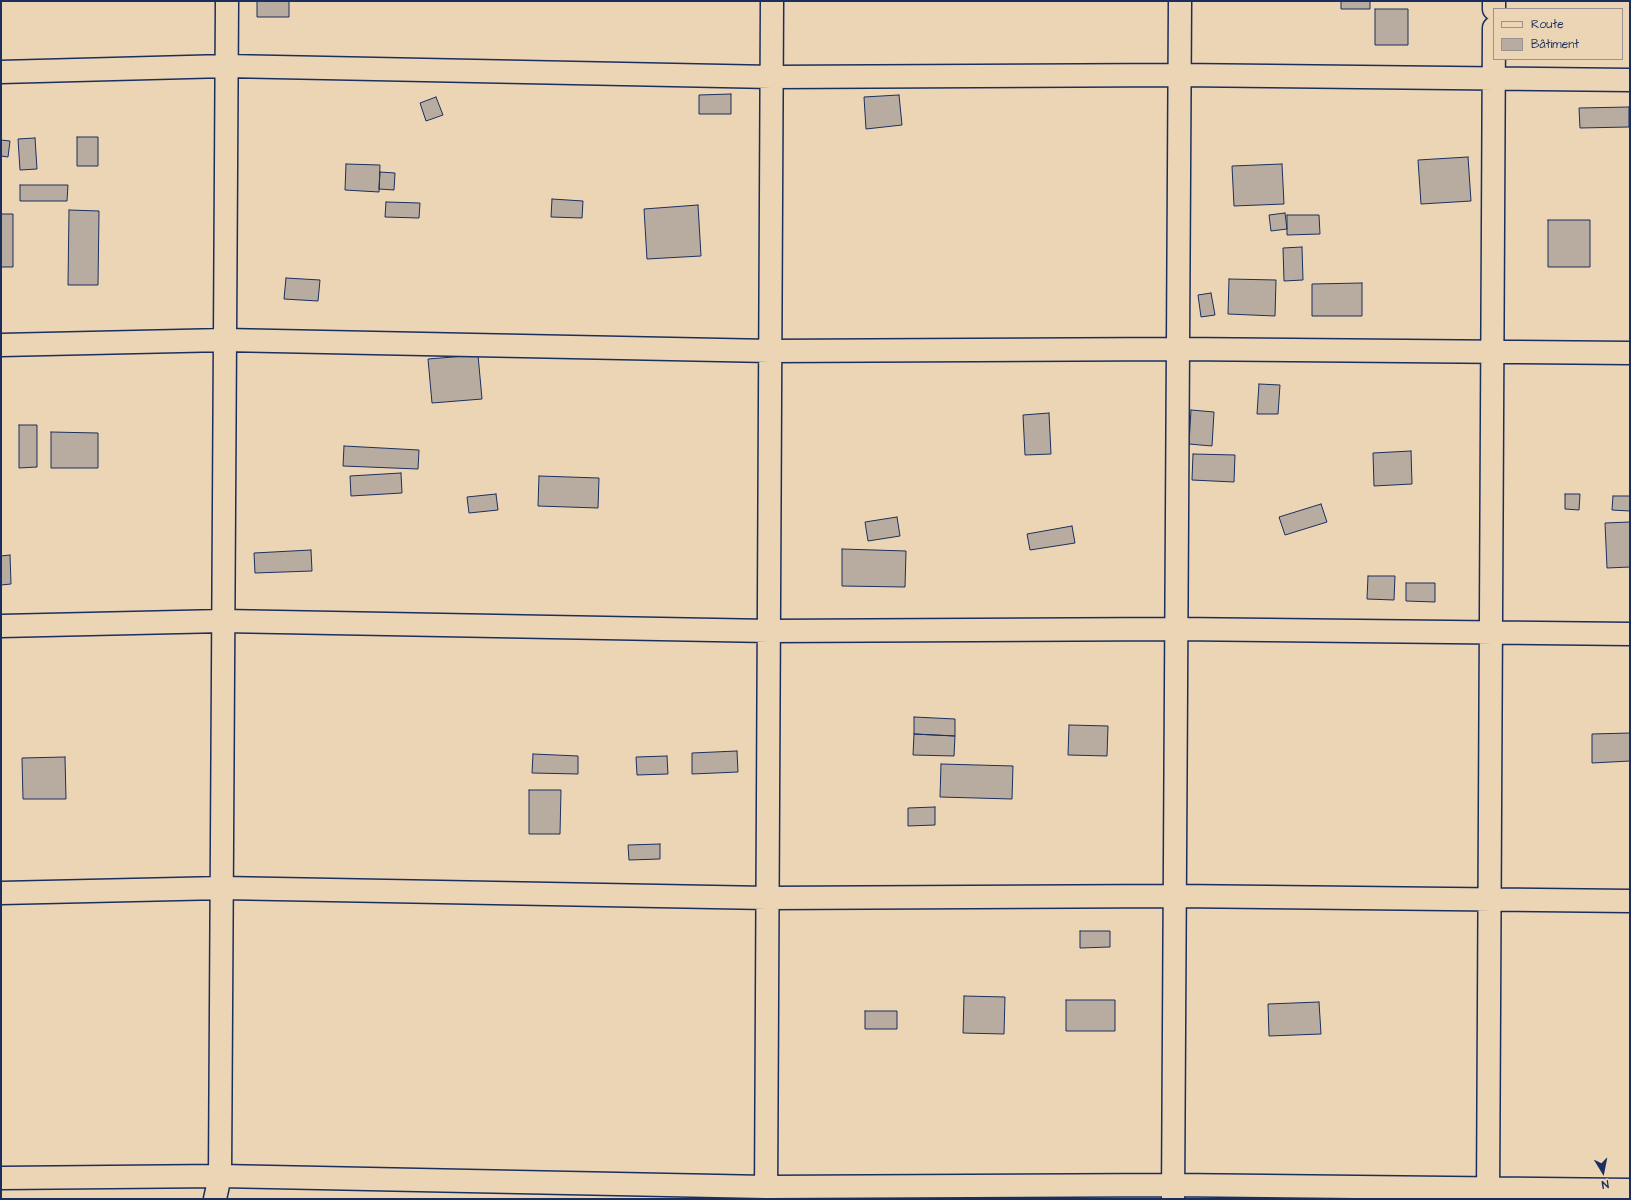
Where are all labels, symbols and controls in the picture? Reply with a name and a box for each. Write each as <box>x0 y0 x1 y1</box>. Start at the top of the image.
legend <box>1493 8 1623 60</box>
text: Route <box>1531 16 1564 33</box>
text: Bâtiment <box>1531 36 1579 53</box>
north arrow <box>1583 1152 1623 1192</box>
text: N <box>1600 1176 1610 1192</box>

